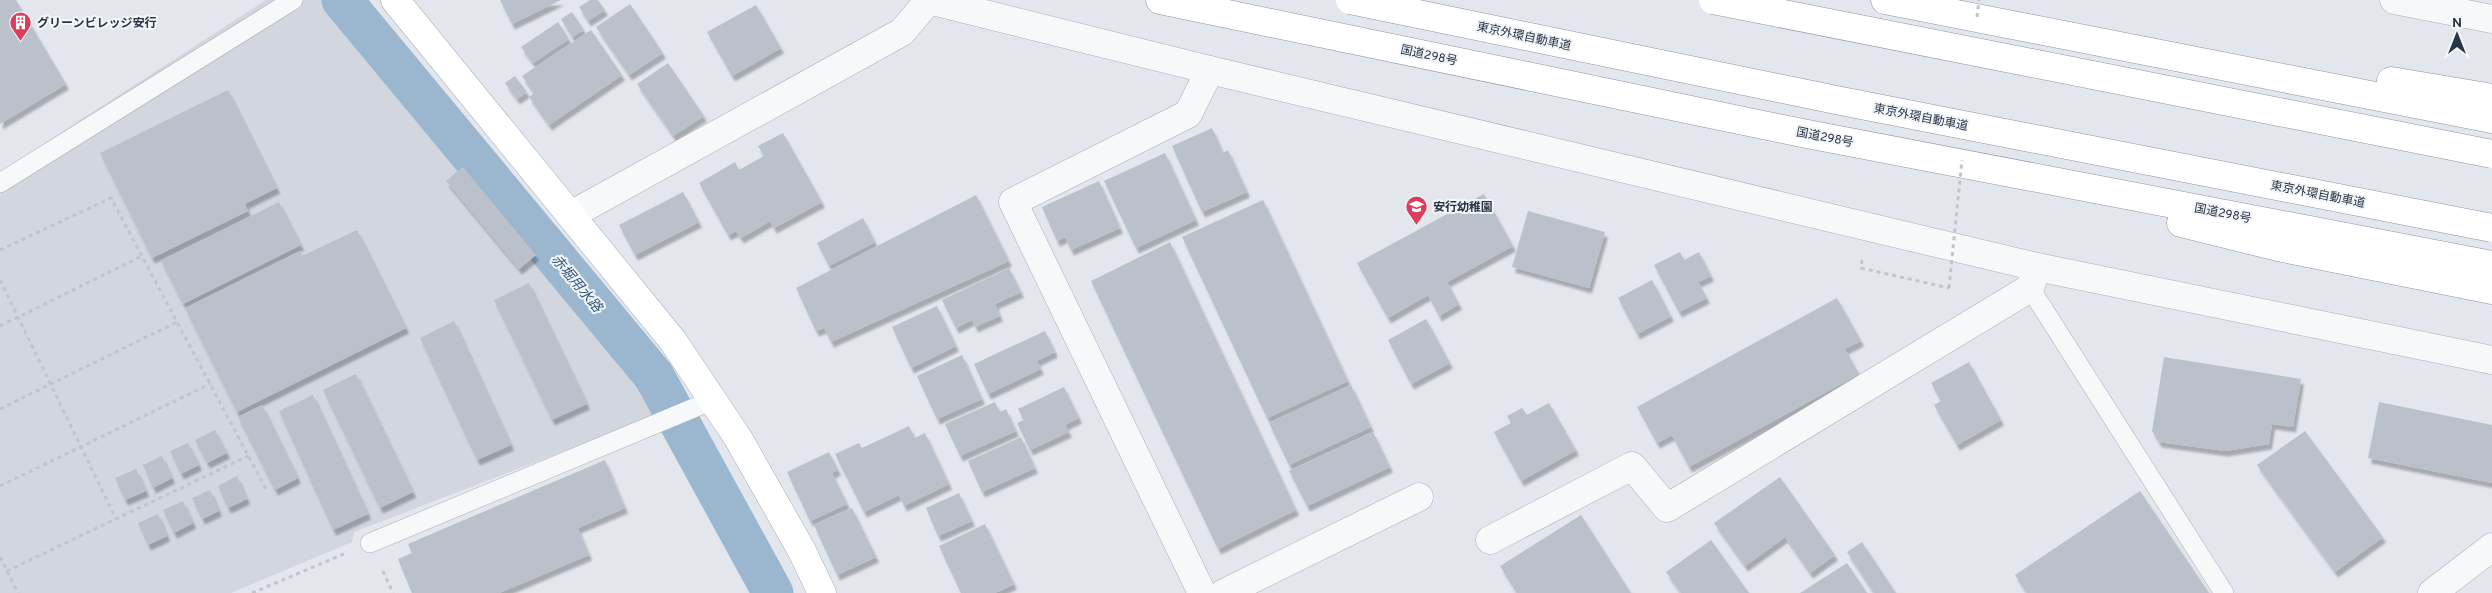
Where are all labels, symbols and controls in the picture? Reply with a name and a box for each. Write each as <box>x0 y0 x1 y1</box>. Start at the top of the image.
north arrow <box>2432 10 2482 60</box>
building icon: グリーンビレッジ安行 <box>9 11 33 42</box>
text: N <box>2452 15 2462 32</box>
place label: グリーンビレッジ安行 <box>37 16 156 32</box>
street label: 東京外環自動車道 <box>1475 19 1572 55</box>
street label: 国道298号 <box>1399 42 1459 70</box>
street label: 東京外環自動車道 <box>1872 101 1969 135</box>
street label: 国道298号 <box>1795 125 1855 151</box>
street label: 東京外環自動車道 <box>2269 178 2366 212</box>
school or university icon: 安行幼稚園 <box>1405 195 1429 226</box>
place label: 安行幼稚園 <box>1433 200 1493 216</box>
street label: 国道298号 <box>2193 201 2253 227</box>
water label: 赤堀用水路 <box>547 252 606 317</box>

